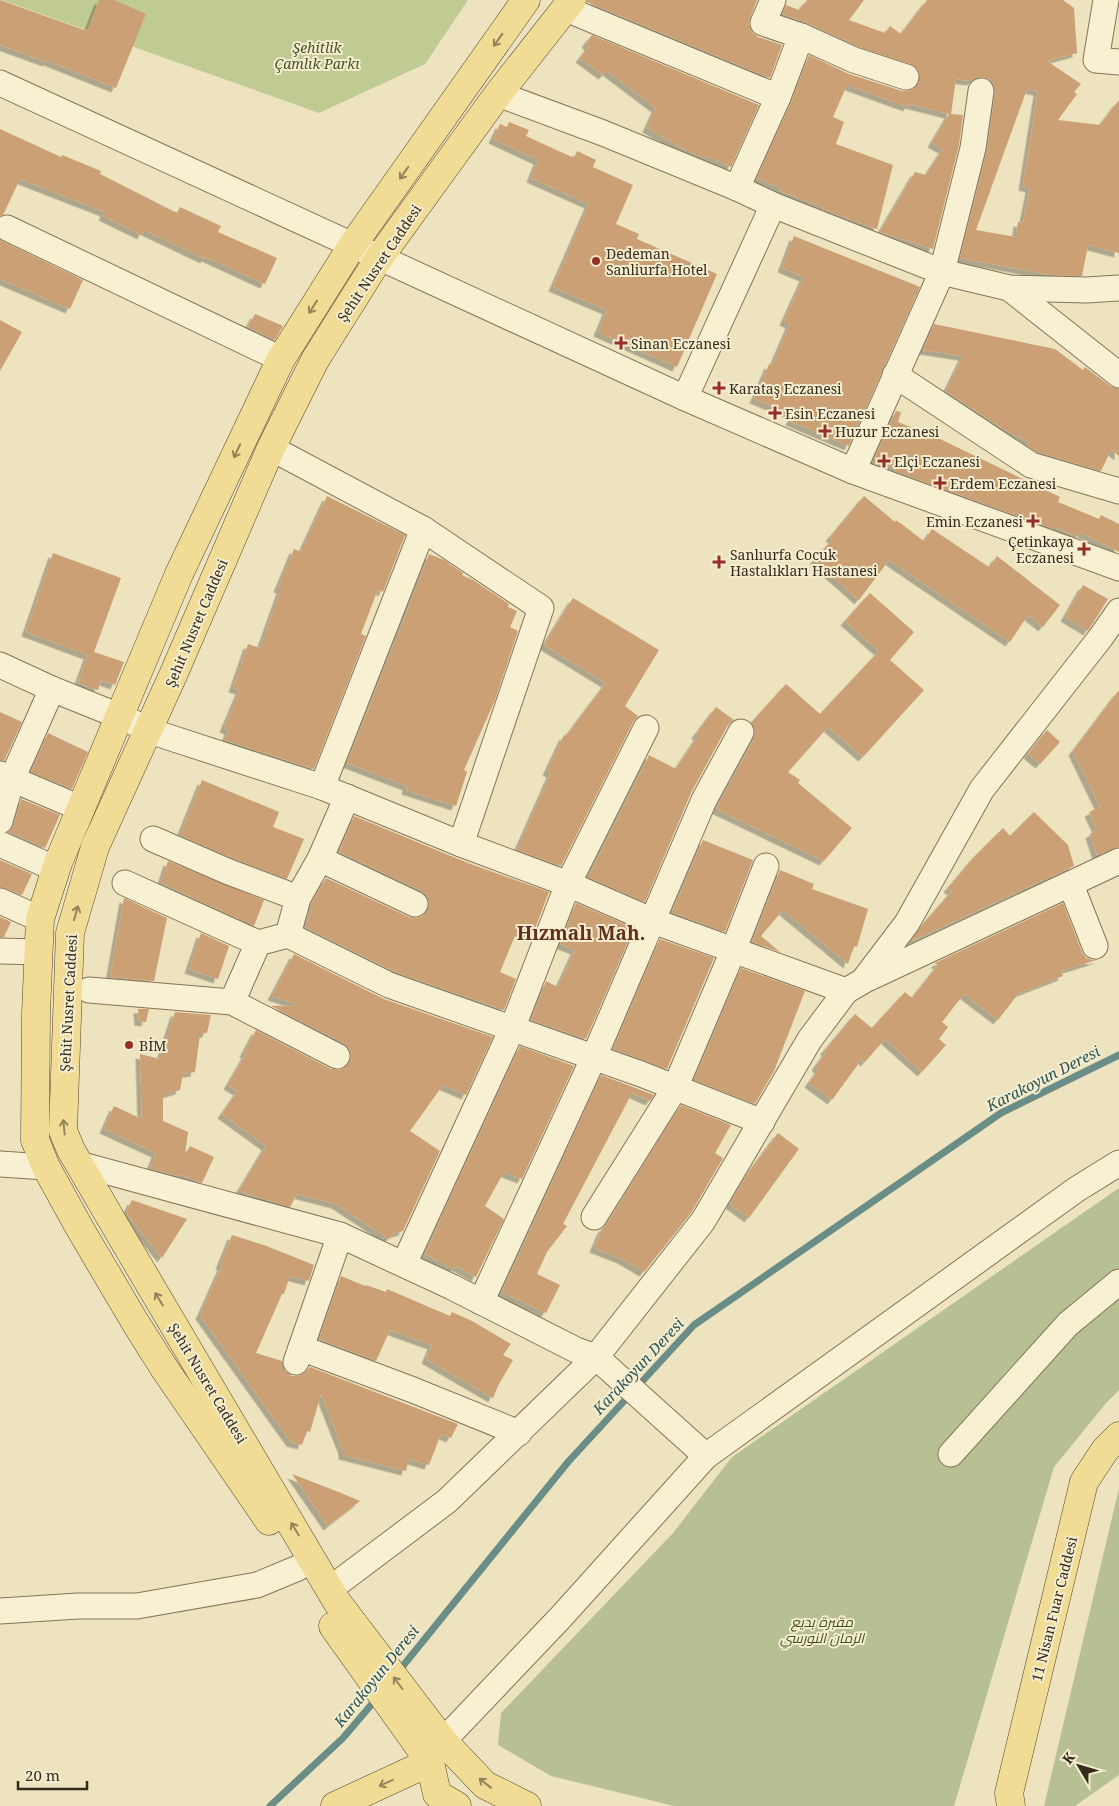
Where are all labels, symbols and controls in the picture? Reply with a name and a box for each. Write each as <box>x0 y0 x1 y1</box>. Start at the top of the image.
one-way arrow <box>493 33 503 47</box>
park label: Şehitlik Çamlık Parkı <box>274 38 360 73</box>
one-way arrow <box>399 165 409 179</box>
street label: Şehit Nusret Caddesi <box>333 200 426 325</box>
place label: Dedeman Sanliurfa Hotel <box>606 244 708 279</box>
marker: Dedeman Sanliurfa Hotel <box>590 255 602 267</box>
one-way arrow <box>308 300 318 314</box>
place label: Sinan Eczanesi <box>631 334 731 353</box>
marker: Sinan Eczanesi <box>615 337 627 349</box>
place label: Karataş Eczanesi <box>729 379 842 398</box>
marker: Karataş Eczanesi <box>713 382 725 394</box>
place label: Esin Eczanesi <box>785 404 876 423</box>
marker: Esin Eczanesi <box>769 407 781 419</box>
place label: Huzur Eczanesi <box>835 422 940 441</box>
marker: Huzur Eczanesi <box>819 425 831 437</box>
one-way arrow <box>232 443 242 458</box>
place label: Elçi Eczanesi <box>894 452 981 471</box>
marker: Elçi Eczanesi <box>878 455 890 467</box>
place label: Erdem Eczanesi <box>950 474 1057 493</box>
marker: Erdem Eczanesi <box>934 477 946 489</box>
place label: Emin Eczanesi <box>926 512 1024 531</box>
marker: Emin Eczanesi <box>1027 515 1039 527</box>
place label: Çetinkaya Eczanesi <box>1008 532 1075 567</box>
marker: Çetinkaya Eczanesi <box>1078 543 1090 555</box>
place label: Sanlıurfa Cocuk Hastalıkları Hastanesi <box>730 545 878 580</box>
marker: Sanlıurfa Cocuk Hastalıkları Hastanesi <box>712 555 726 569</box>
street label: Şehit Nusret Caddesi <box>160 556 232 690</box>
one-way arrow <box>72 906 81 922</box>
district label: Hızmalı Mah. <box>517 920 645 946</box>
street label: Şehit Nusret Caddesi <box>55 933 81 1072</box>
place label: BİM <box>139 1036 166 1055</box>
marker: BİM <box>123 1039 135 1051</box>
water label: Karakoyun Deresi <box>982 1041 1104 1116</box>
one-way arrow <box>59 1120 69 1136</box>
one-way arrow <box>153 1293 163 1307</box>
water label: Karakoyun Deresi <box>587 1313 688 1419</box>
street label: Şehit Nusret Caddesi <box>164 1319 252 1447</box>
one-way arrow <box>290 1523 300 1537</box>
street label: 11 Nisan Fuar Caddesi <box>1027 1534 1081 1683</box>
park label: مقبرة بديع الزمان النورسي <box>780 1612 865 1649</box>
water label: Karakoyun Deresi <box>328 1621 423 1732</box>
one-way arrow <box>393 1677 404 1690</box>
north arrow <box>1054 1741 1104 1791</box>
text: K <box>1058 1747 1079 1768</box>
scale bar <box>18 1758 86 1790</box>
text: 20 m <box>25 1765 60 1785</box>
one-way arrow <box>478 1778 492 1788</box>
one-way arrow <box>379 1779 394 1788</box>

